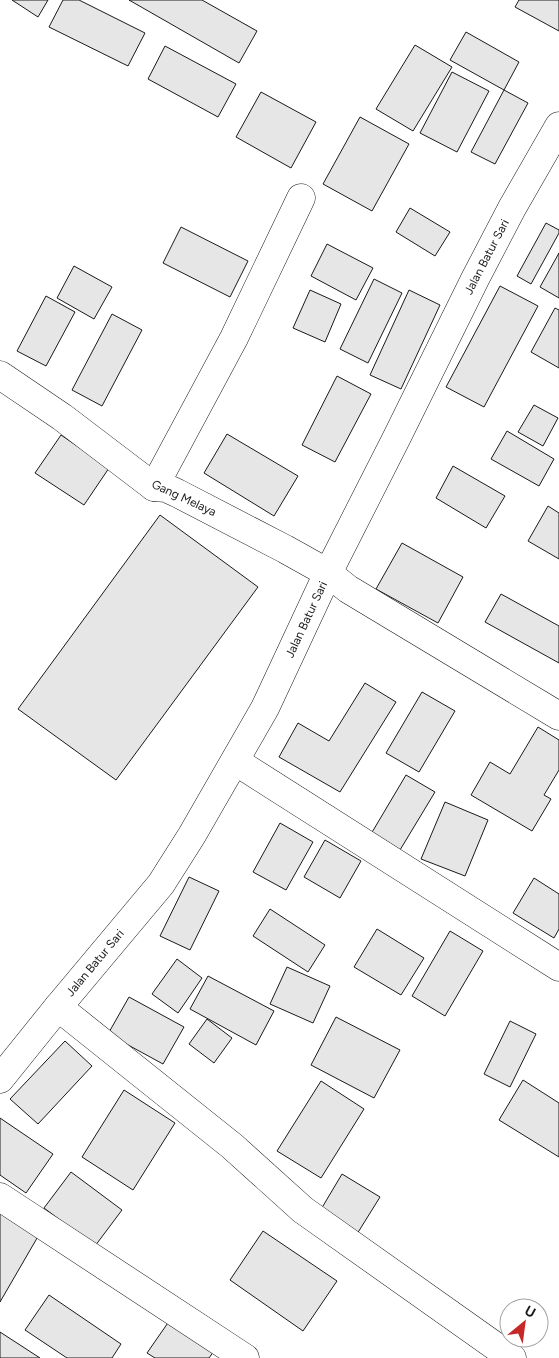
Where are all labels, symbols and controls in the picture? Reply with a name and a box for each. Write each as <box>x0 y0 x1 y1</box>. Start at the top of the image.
street label: Jalan Batur Sari <box>461 217 512 297</box>
street label: Gang Melaya <box>149 477 219 519</box>
street label: Jalan Batur Sari <box>282 579 330 660</box>
street label: Jalan Batur Sari <box>63 927 127 999</box>
north arrow <box>499 1298 549 1348</box>
text: U <box>522 1302 538 1322</box>

